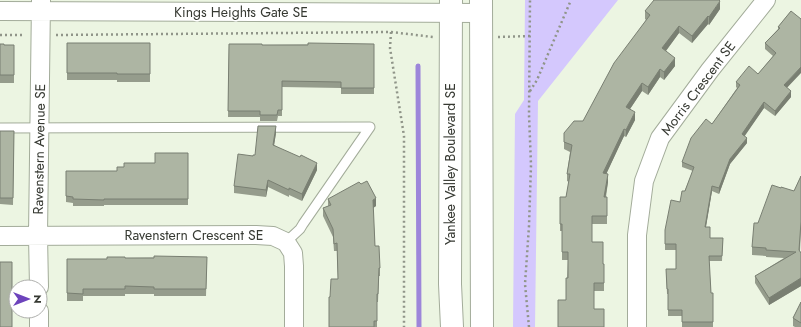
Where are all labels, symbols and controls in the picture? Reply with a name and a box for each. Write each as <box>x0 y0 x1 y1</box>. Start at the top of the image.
street label: Kings Heights Gate SE <box>174 2 308 22</box>
street label: Morris Crescent SE <box>656 37 740 139</box>
street label: Ravenstern Avenue SE <box>28 83 50 215</box>
street label: Yankee Valley Boulevard SE <box>440 83 460 245</box>
street label: Ravenstern Crescent SE <box>125 225 263 245</box>
north arrow <box>8 279 48 319</box>
text: N <box>30 295 46 303</box>

